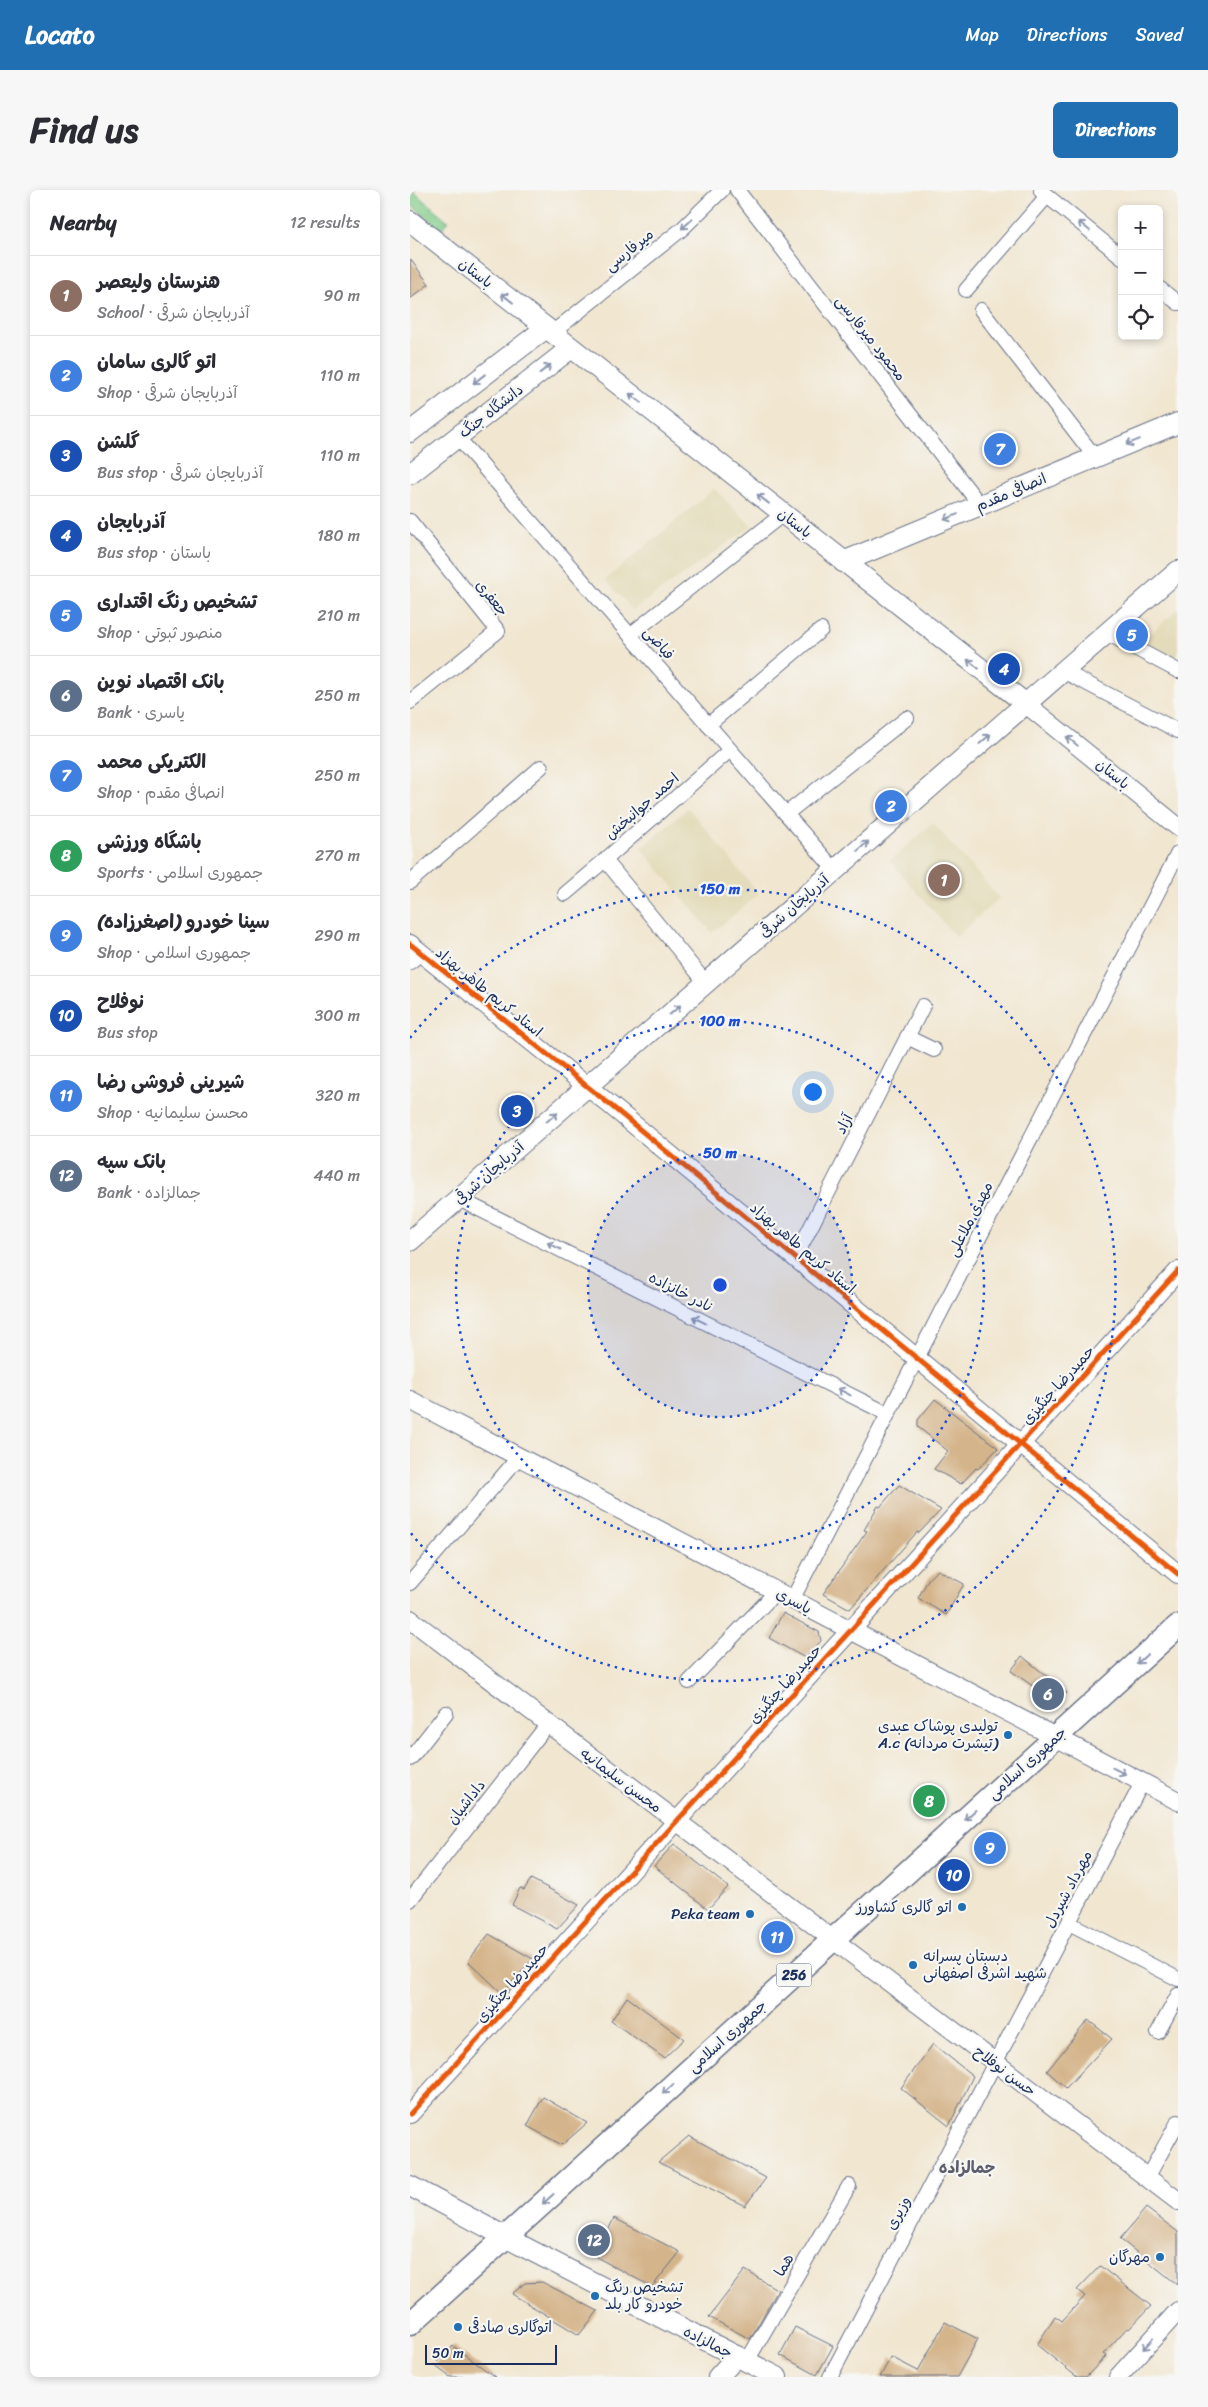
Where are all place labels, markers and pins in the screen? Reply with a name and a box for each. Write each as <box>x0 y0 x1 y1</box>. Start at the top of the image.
pin: 7 <box>984 430 1016 468</box>
pin: 5 <box>1116 616 1148 654</box>
pin: 4 <box>988 650 1020 688</box>
pin: 2 <box>875 787 907 825</box>
pin: 1 <box>928 861 960 899</box>
pin: 3 <box>501 1092 533 1130</box>
centre of rings <box>711 1276 729 1294</box>
pin: 6 <box>1032 1675 1064 1713</box>
place label: تولیدی پوشاک عبدی A.c (تیشرت مردانه) <box>877 1713 999 1756</box>
marker: تولیدی پوشاک عبدی A.c (تیشرت مردانه) <box>1002 1729 1014 1741</box>
pin: 8 <box>913 1782 945 1820</box>
pin: 9 <box>974 1829 1006 1867</box>
pin: 10 <box>938 1856 970 1894</box>
place label: اتو گالری کشاورز <box>856 1894 952 1920</box>
place label: Peka team <box>671 1901 740 1927</box>
marker: اتو گالری کشاورز <box>956 1901 968 1913</box>
marker: Peka team <box>744 1908 756 1920</box>
pin: 11 <box>761 1918 793 1956</box>
place label: دبستان پسرانه شهید اشرفی اصفهانی <box>923 1943 1047 1986</box>
marker: دبستان پسرانه شهید اشرفی اصفهانی <box>907 1959 919 1971</box>
pin: 12 <box>578 2221 610 2259</box>
place label: مهرگان <box>1109 2244 1150 2270</box>
marker: مهرگان <box>1154 2251 1166 2263</box>
place label: تشخیص رنگ خودرو کار بلد <box>605 2274 684 2317</box>
marker: تشخیص رنگ خودرو کار بلد <box>589 2290 601 2302</box>
place label: اتوگالری صادقی <box>468 2314 552 2340</box>
marker: اتوگالری صادقی <box>452 2321 464 2333</box>

